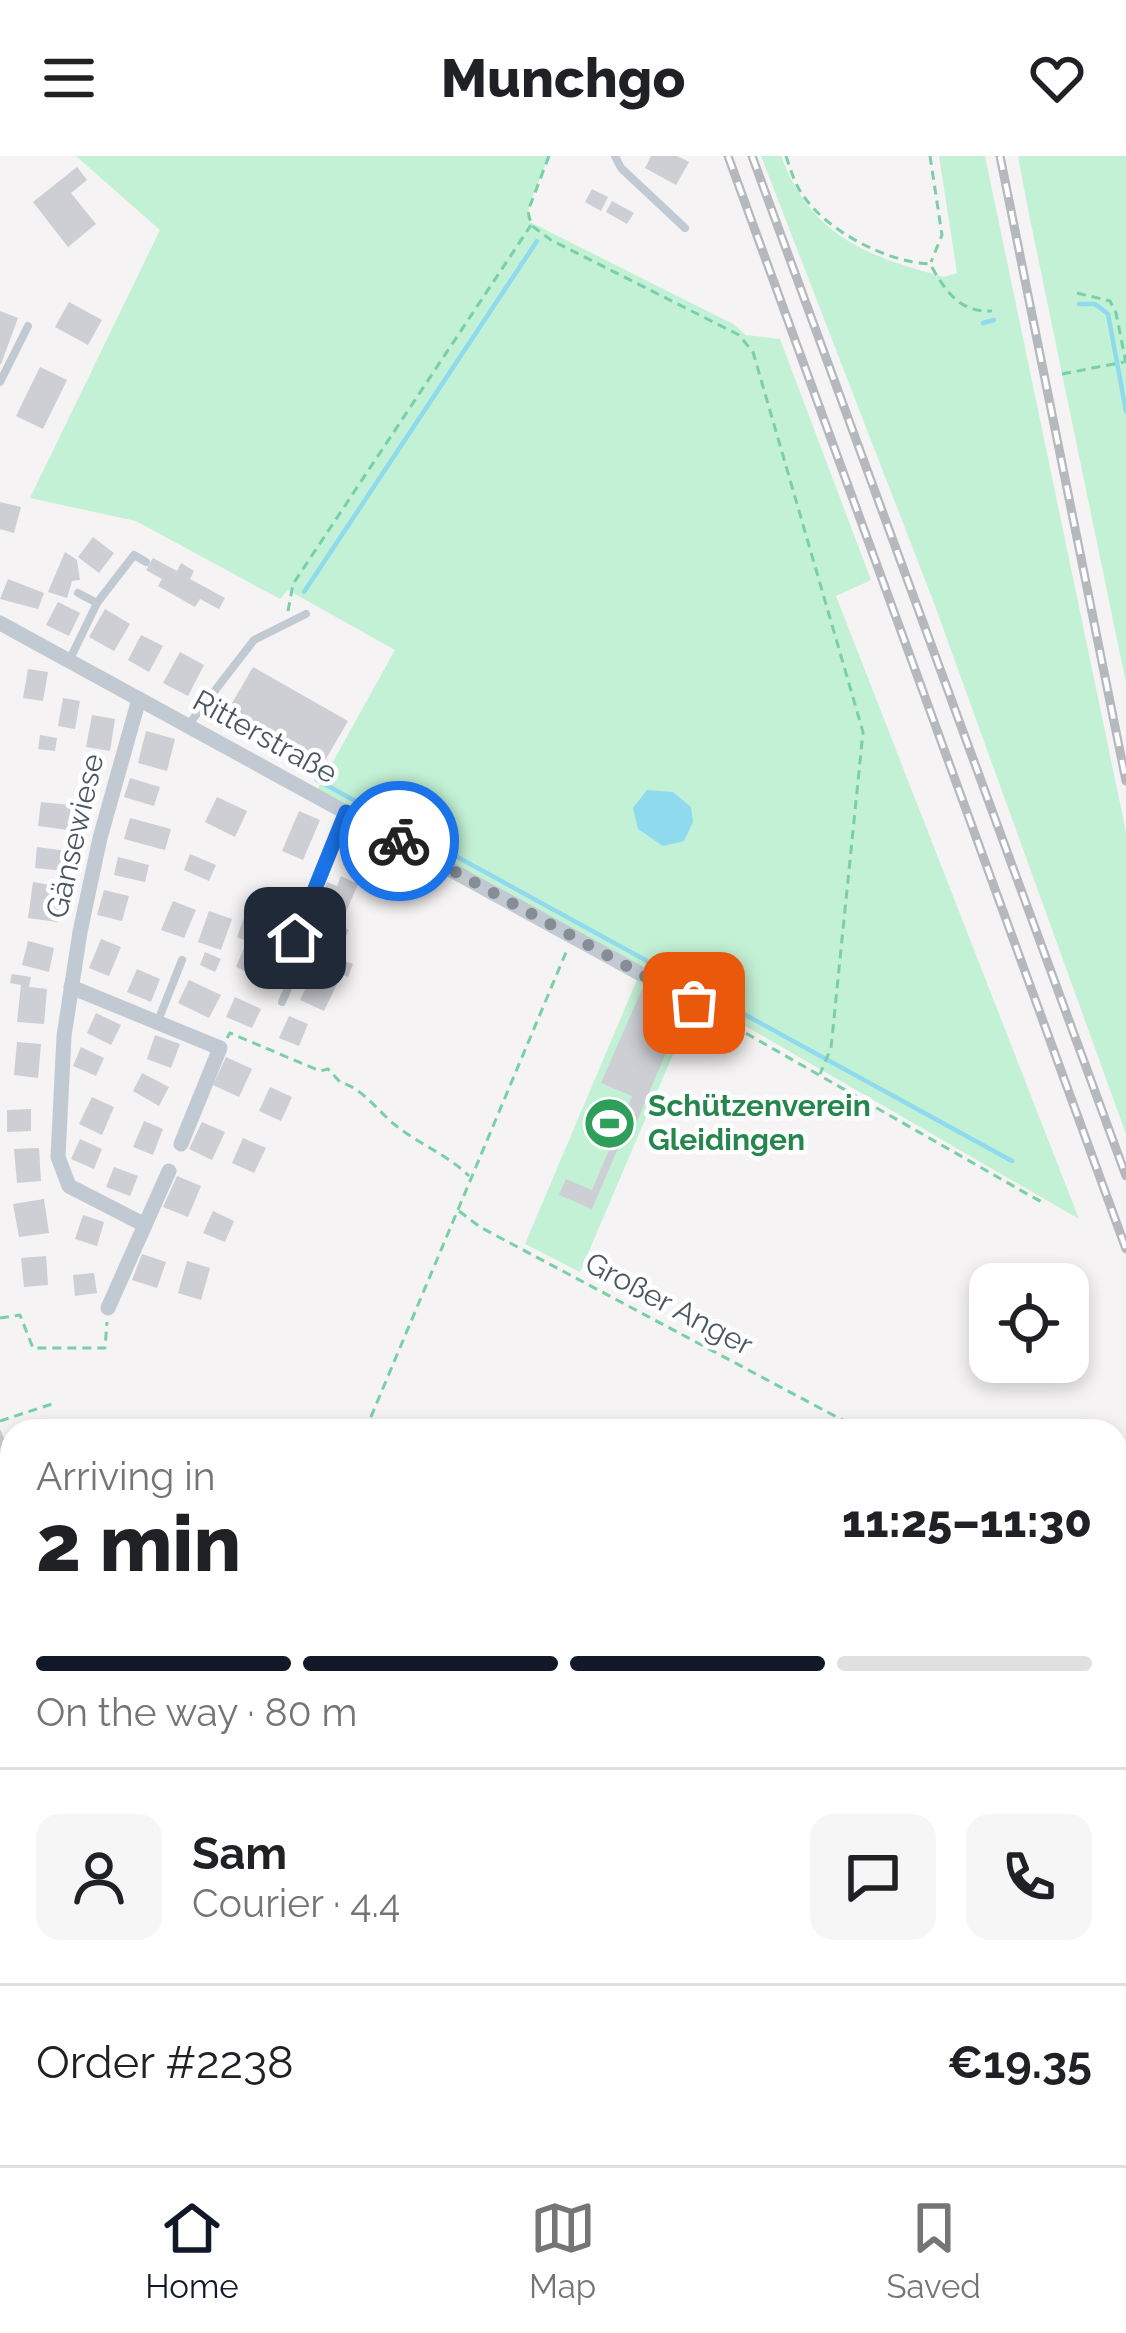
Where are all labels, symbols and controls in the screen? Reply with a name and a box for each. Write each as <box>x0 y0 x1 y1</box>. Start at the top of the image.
icon: menu <box>36 45 102 111</box>
icon: heart <box>1024 45 1090 111</box>
text: Munchgo <box>441 46 685 110</box>
street label: Ritterstraße <box>187 683 343 791</box>
street label: Gänsewiese <box>39 750 110 921</box>
courier <box>339 781 459 901</box>
icon: bike <box>366 808 432 874</box>
pin <box>244 887 346 989</box>
icon: home <box>262 905 328 971</box>
pin <box>643 952 745 1054</box>
icon: bag <box>661 970 727 1036</box>
place label: Schützenverein Gleidingen <box>648 1088 871 1157</box>
sports icon: Schützenverein Gleidingen <box>581 1095 637 1151</box>
street label: Großer Anger <box>580 1245 759 1363</box>
map controls <box>969 1263 1089 1383</box>
button: locate <box>969 1263 1089 1383</box>
text: Arriving in <box>36 1453 216 1499</box>
text: 11:25–11:30 <box>842 1495 1092 1548</box>
text: 2 min <box>36 1498 241 1589</box>
text: On the way · 80 m <box>36 1689 357 1735</box>
button: person <box>36 1814 162 1940</box>
button: chat <box>810 1814 936 1940</box>
button: phone <box>966 1814 1092 1940</box>
text: Sam <box>192 1827 287 1880</box>
text: Courier · 4.4 <box>192 1880 400 1926</box>
text: Order #2238 <box>36 2036 294 2089</box>
text: €19.35 <box>947 2036 1092 2089</box>
tab: Home <box>145 2195 239 2306</box>
tab: Map <box>529 2195 596 2306</box>
tab: Saved <box>886 2195 981 2306</box>

